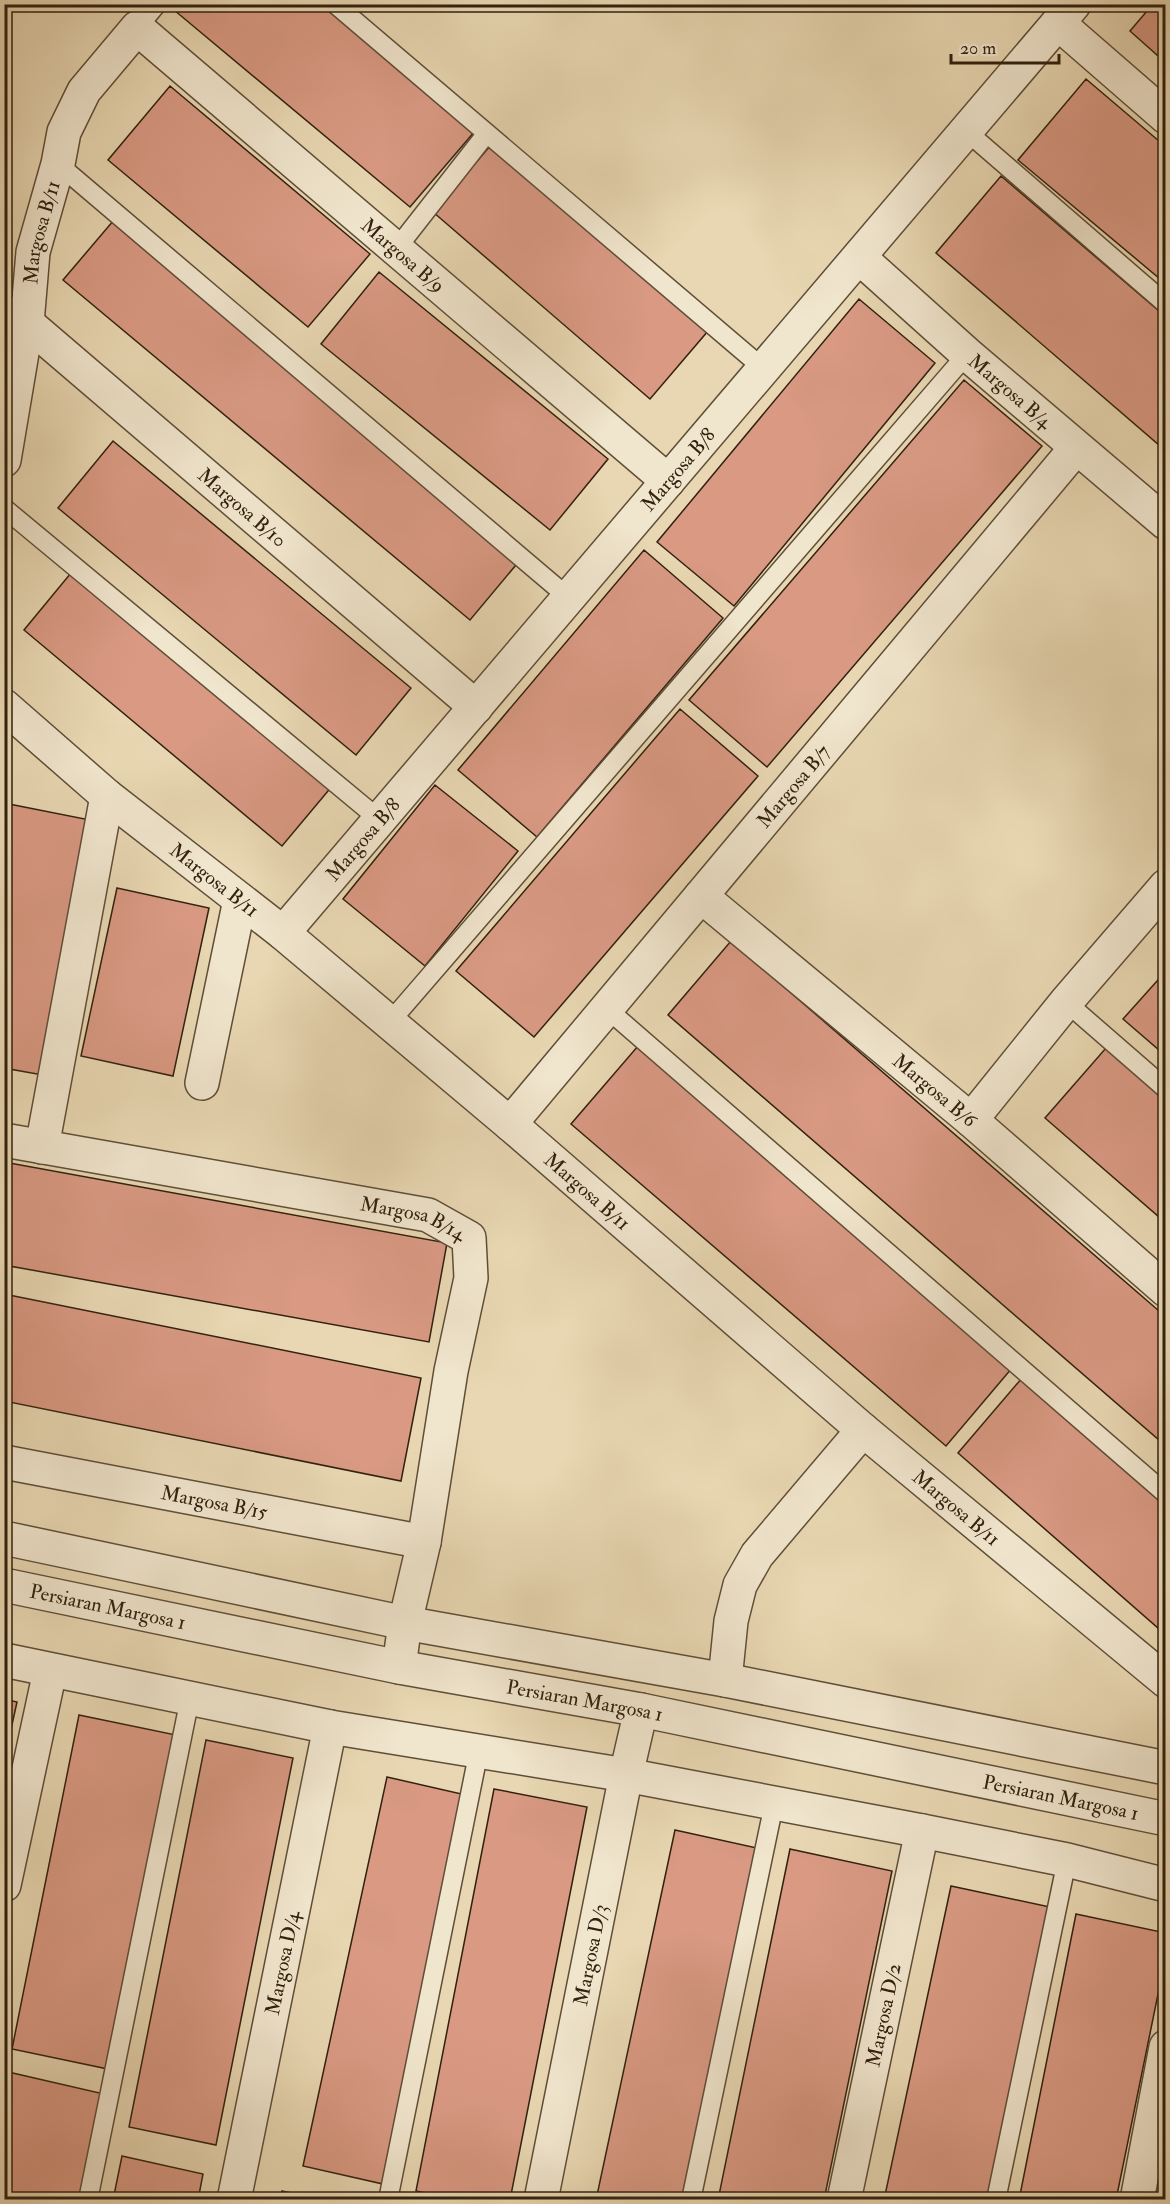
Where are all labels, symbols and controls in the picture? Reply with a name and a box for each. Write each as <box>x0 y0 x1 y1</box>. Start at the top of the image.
scale bar <box>951 27 1059 65</box>
text: 20 m <box>960 37 996 60</box>
street label: Margosa B/11 <box>18 178 66 285</box>
street label: Margosa B/9 <box>356 213 450 298</box>
street label: Margosa B/4 <box>963 349 1058 435</box>
street label: Margosa B/8 <box>636 423 721 516</box>
street label: Margosa B/10 <box>192 463 292 553</box>
street label: Margosa B/7 <box>751 739 836 833</box>
street label: Margosa B/8 <box>321 793 406 886</box>
street label: Margosa B/11 <box>165 838 264 923</box>
street label: Margosa B/6 <box>887 1048 983 1133</box>
street label: Margosa B/11 <box>539 1147 635 1236</box>
street label: Margosa B/14 <box>358 1191 471 1247</box>
street label: Margosa B/11 <box>907 1464 1005 1551</box>
street label: Margosa B/15 <box>159 1480 270 1525</box>
street label: Persiaran Margosa 1 <box>28 1579 188 1635</box>
street label: Persiaran Margosa 1 <box>504 1674 665 1727</box>
street label: Persiaran Margosa 1 <box>981 1769 1141 1826</box>
street label: Margosa D/3 <box>568 1902 613 2008</box>
street label: Margosa D/4 <box>260 1908 306 2017</box>
street label: Margosa D/2 <box>860 1961 907 2069</box>

